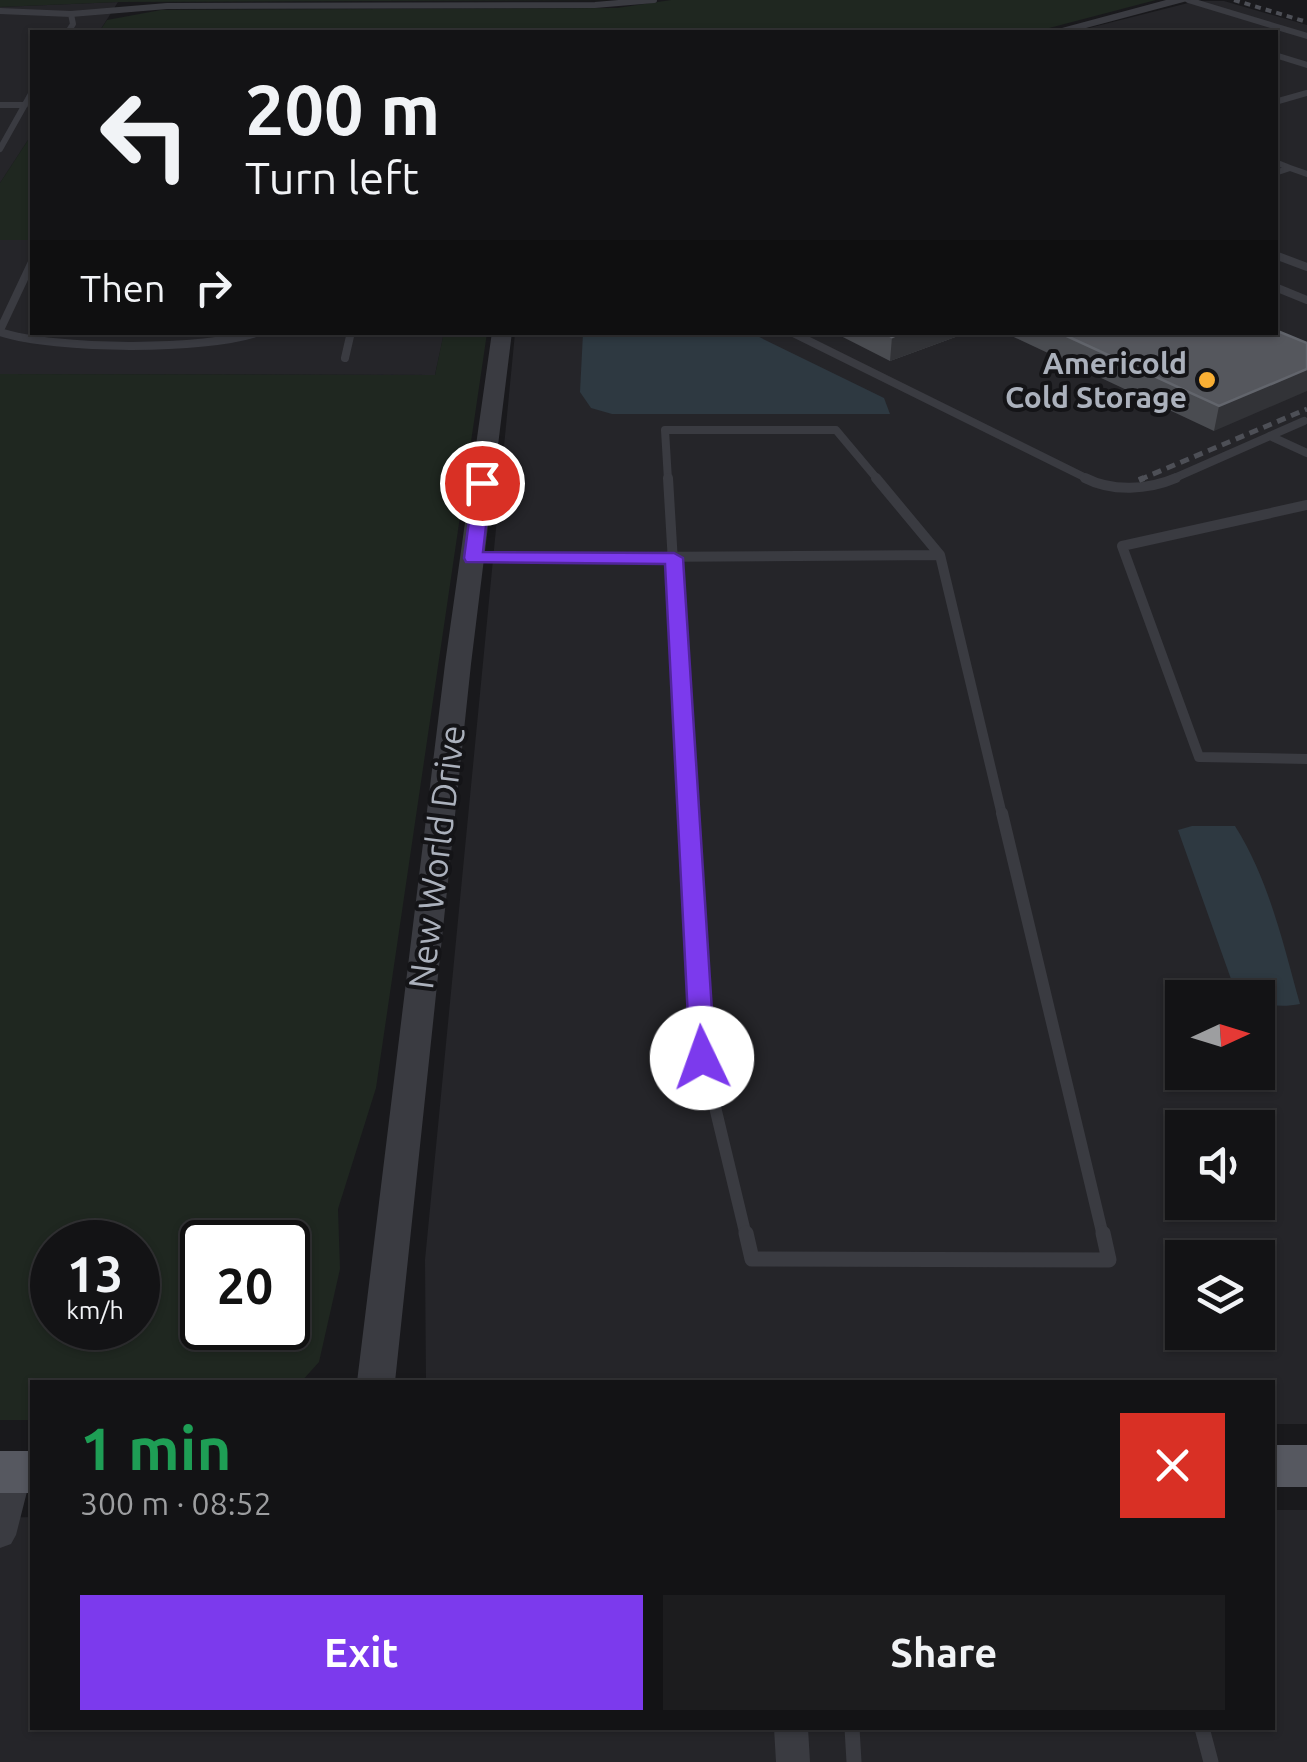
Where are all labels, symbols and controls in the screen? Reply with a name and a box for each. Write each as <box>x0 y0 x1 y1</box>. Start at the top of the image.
icon: left <box>80 70 210 200</box>
text: 200 m <box>245 70 440 148</box>
text: Turn left <box>245 152 419 203</box>
icon: right <box>186 260 241 315</box>
text: Then <box>80 267 166 309</box>
place label: Americold Cold Storage <box>1005 346 1187 414</box>
marker: Americold Cold Storage <box>1196 369 1218 391</box>
pin <box>440 441 525 526</box>
icon: arrive <box>455 456 510 511</box>
street label: New World Drive <box>400 723 472 991</box>
north arrow <box>1165 980 1275 1090</box>
map controls <box>1165 980 1275 1350</box>
position arrow <box>650 1006 754 1110</box>
button: sound <box>1165 1110 1275 1220</box>
speed limit sign: 20 <box>180 1220 310 1350</box>
button: layers <box>1165 1240 1275 1350</box>
text: 13 <box>67 1245 123 1301</box>
text: km/h <box>66 1296 124 1324</box>
button: close <box>1120 1413 1225 1518</box>
text: 1 min <box>80 1414 232 1481</box>
text: 300 m · 08:52 <box>80 1485 272 1521</box>
button: Exit <box>80 1595 643 1710</box>
button: Share <box>663 1595 1225 1710</box>

